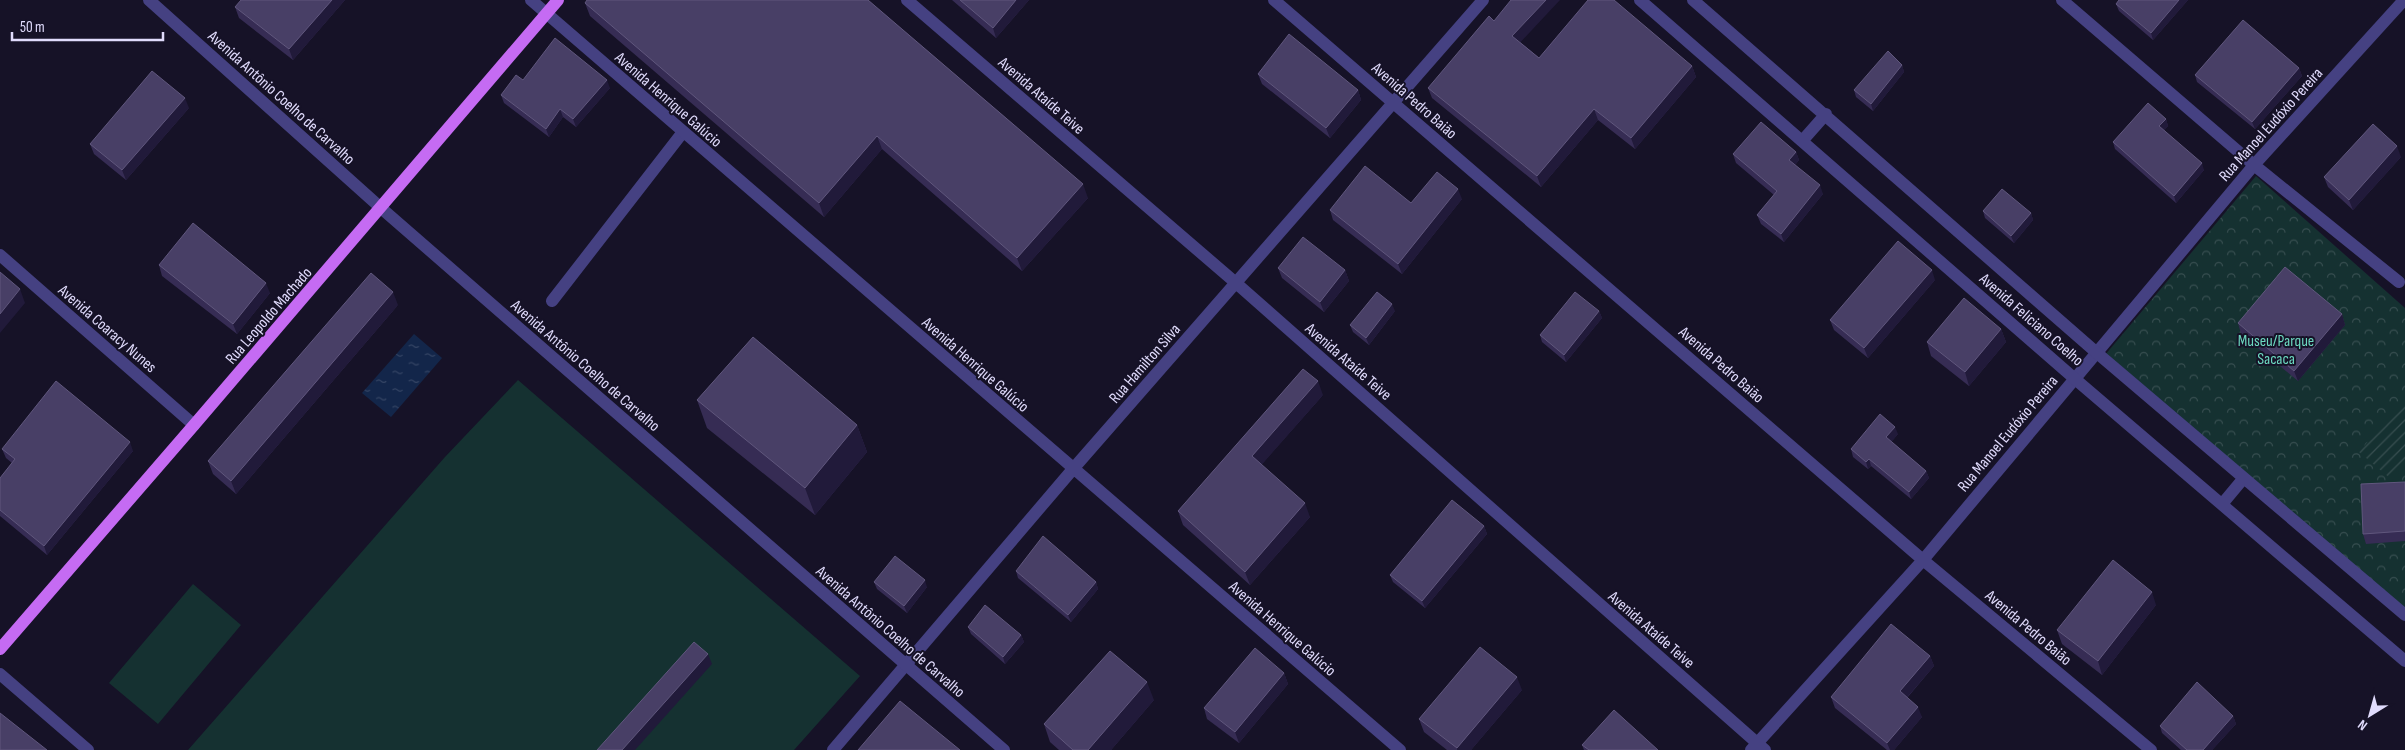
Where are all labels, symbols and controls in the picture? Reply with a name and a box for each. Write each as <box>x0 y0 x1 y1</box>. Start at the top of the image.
scale bar <box>12 10 164 42</box>
text: 50 m <box>20 18 45 37</box>
street label: Avenida Antônio Coelho de Carvalho <box>203 26 358 169</box>
street label: Avenida Henrique Galúcio <box>610 48 725 152</box>
street label: Avenida Ataíde Teive <box>993 53 1088 139</box>
street label: Avenida Pedro Baião <box>1367 58 1461 143</box>
street label: Rua Manoel Eudóxio Pereira <box>2215 64 2327 186</box>
street label: Rua Leopoldo Machado <box>222 264 316 368</box>
street label: Avenida Feliciano Coelho <box>1974 269 2087 370</box>
street label: Avenida Coaracy Nunes <box>53 281 160 377</box>
street label: Avenida Antônio Coelho de Carvalho <box>506 296 663 436</box>
street label: Avenida Henrique Galúcio <box>917 313 1032 417</box>
street label: Avenida Ataíde Teive <box>1300 319 1395 405</box>
street label: Rua Hamilton Silva <box>1105 320 1185 408</box>
street label: Avenida Pedro Baião <box>1674 322 1768 407</box>
park label: Museu/Parque Sacaca <box>2238 332 2314 369</box>
street label: Rua Manoel Eudóxio Pereira <box>1954 372 2062 496</box>
street label: Avenida Antônio Coelho de Carvalho <box>811 562 968 702</box>
street label: Avenida Henrique Galúcio <box>1224 577 1339 681</box>
street label: Avenida Pedro Baião <box>1980 586 2075 670</box>
street label: Avenida Ataíde Teive <box>1603 587 1698 673</box>
north arrow <box>2345 690 2395 740</box>
text: N <box>2354 716 2371 734</box>

